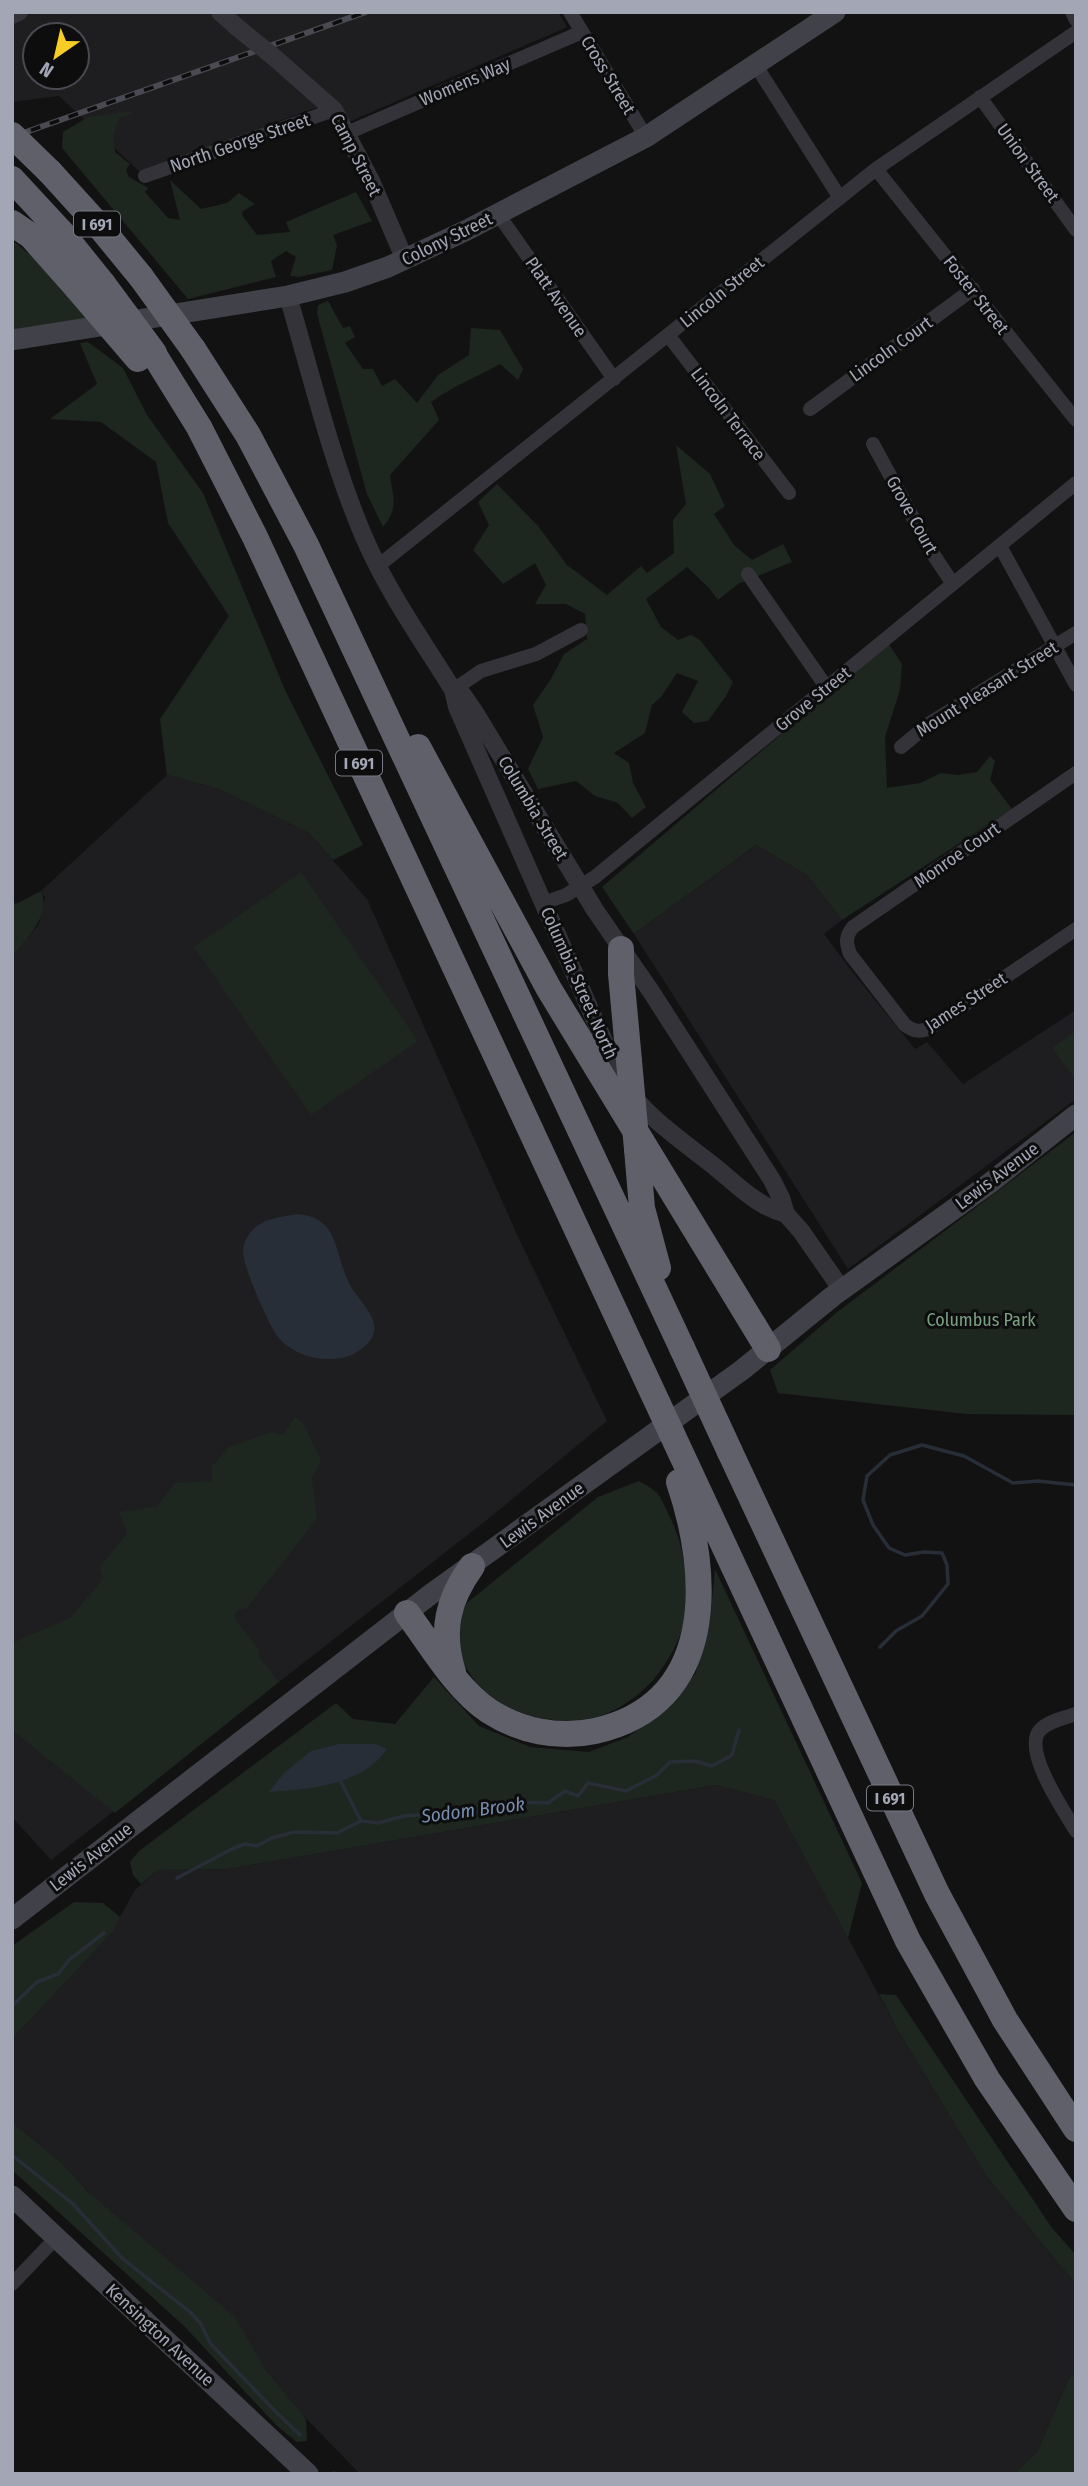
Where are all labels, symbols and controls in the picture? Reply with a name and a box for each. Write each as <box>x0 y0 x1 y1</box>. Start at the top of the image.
north arrow <box>21 21 91 91</box>
street label: Cross Street <box>576 32 640 118</box>
street label: Womens Way <box>416 53 514 111</box>
text: N <box>36 57 58 82</box>
street label: North George Street <box>167 109 313 177</box>
street label: Camp Street <box>326 110 386 200</box>
street label: Union Street <box>992 119 1064 207</box>
street label: Colony Street <box>398 208 496 270</box>
road number: I 691 <box>74 212 120 236</box>
street label: Lincoln Street <box>676 251 768 333</box>
street label: Foster Street <box>938 251 1014 339</box>
street label: Platt Avenue <box>520 253 592 341</box>
street label: Lincoln Court <box>845 311 937 386</box>
street label: Lincoln Terrace <box>686 363 770 465</box>
street label: Grove Court <box>881 472 943 558</box>
street label: Mount Pleasant Street <box>912 636 1062 741</box>
street label: Grove Street <box>771 662 855 736</box>
road number: I 691 <box>336 750 382 776</box>
street label: Columbia Street <box>493 752 573 864</box>
street label: Monroe Court <box>910 817 1004 893</box>
street label: Columbia Street North <box>536 904 622 1062</box>
street label: James Street <box>921 967 1011 1036</box>
street label: Lewis Avenue <box>951 1137 1043 1215</box>
park label: Columbus Park <box>926 1309 1036 1331</box>
street label: Lewis Avenue <box>496 1477 589 1553</box>
road number: I 691 <box>867 1786 913 1810</box>
water label: Sodom Brook <box>419 1792 526 1828</box>
street label: Lewis Avenue <box>45 1818 137 1896</box>
street label: Kensington Avenue <box>101 2279 219 2391</box>

